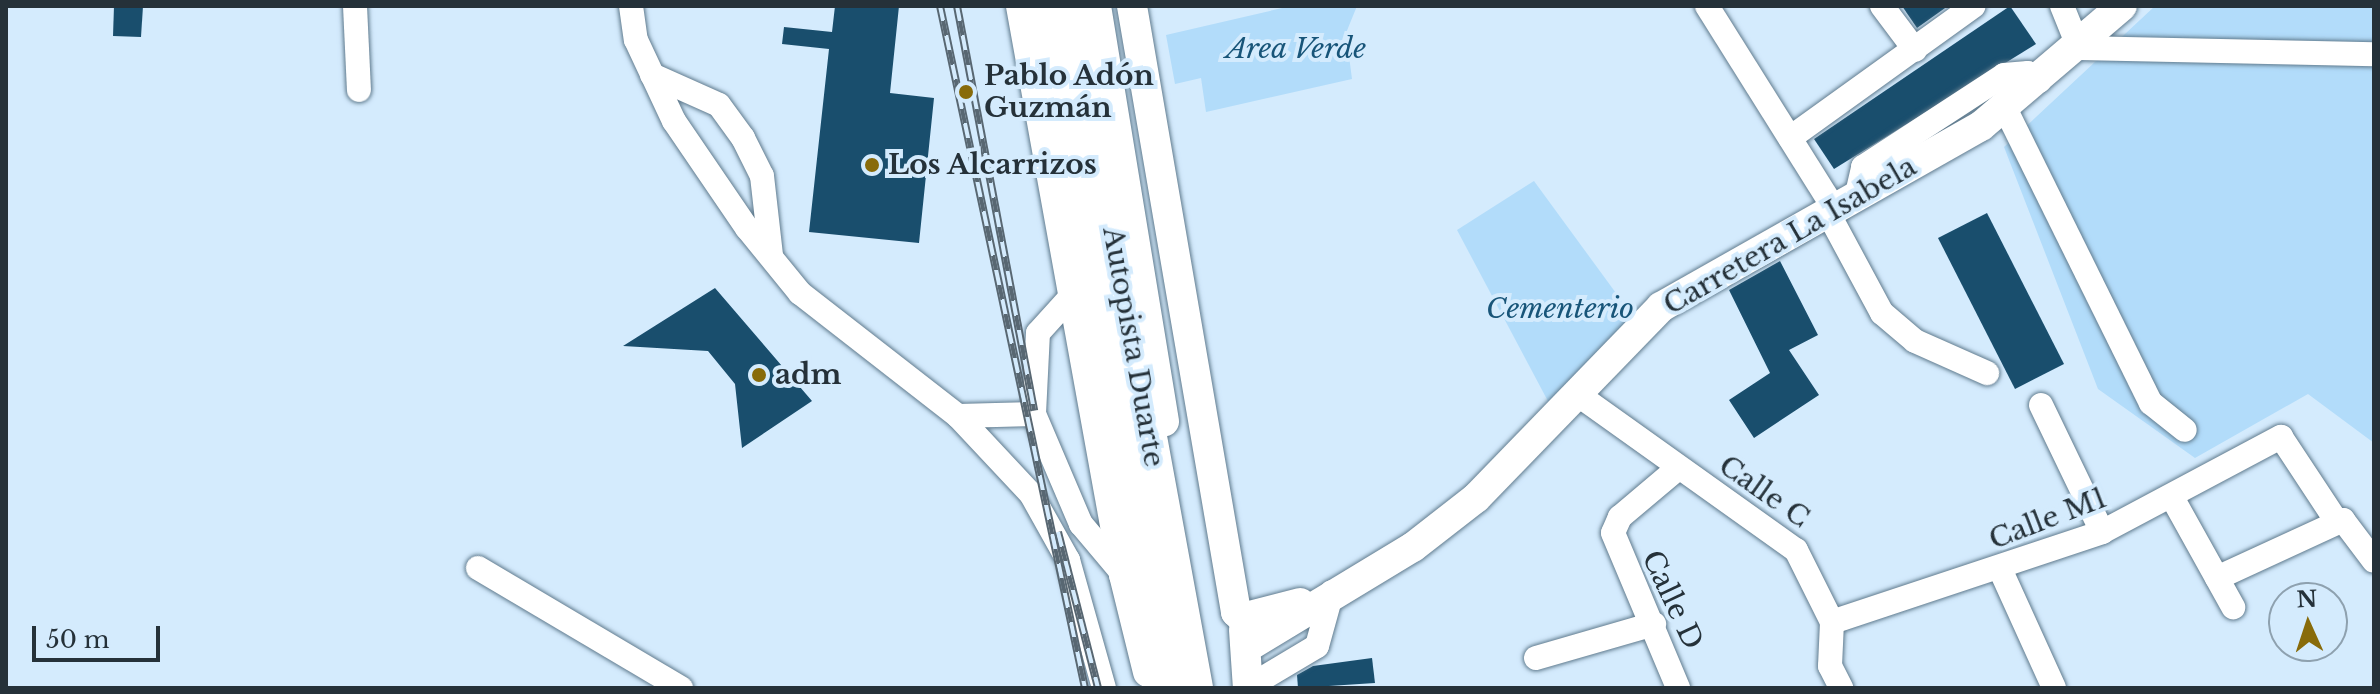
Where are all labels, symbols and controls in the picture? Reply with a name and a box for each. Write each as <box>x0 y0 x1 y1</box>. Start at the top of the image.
park label: Area Verde <box>1226 32 1366 66</box>
place label: Pablo Adón Guzmán <box>984 59 1155 125</box>
marker: Pablo Adón Guzmán <box>955 81 977 103</box>
place label: Los Alcarrizos <box>888 148 1098 182</box>
street label: Carretera La Isabela <box>1658 150 1922 322</box>
marker: Los Alcarrizos <box>863 156 881 174</box>
street label: Autopista Duarte <box>1095 224 1171 470</box>
park label: Cementerio <box>1486 292 1634 326</box>
place label: adm <box>775 358 841 392</box>
marker: adm <box>750 366 768 384</box>
street label: Calle C <box>1712 449 1816 535</box>
street label: Calle M1 <box>1984 481 2112 557</box>
street label: Calle D <box>1635 545 1709 655</box>
north arrow <box>2268 582 2348 662</box>
text: N <box>2296 586 2318 614</box>
scale bar <box>36 610 164 660</box>
text: 50 m <box>46 625 109 654</box>

